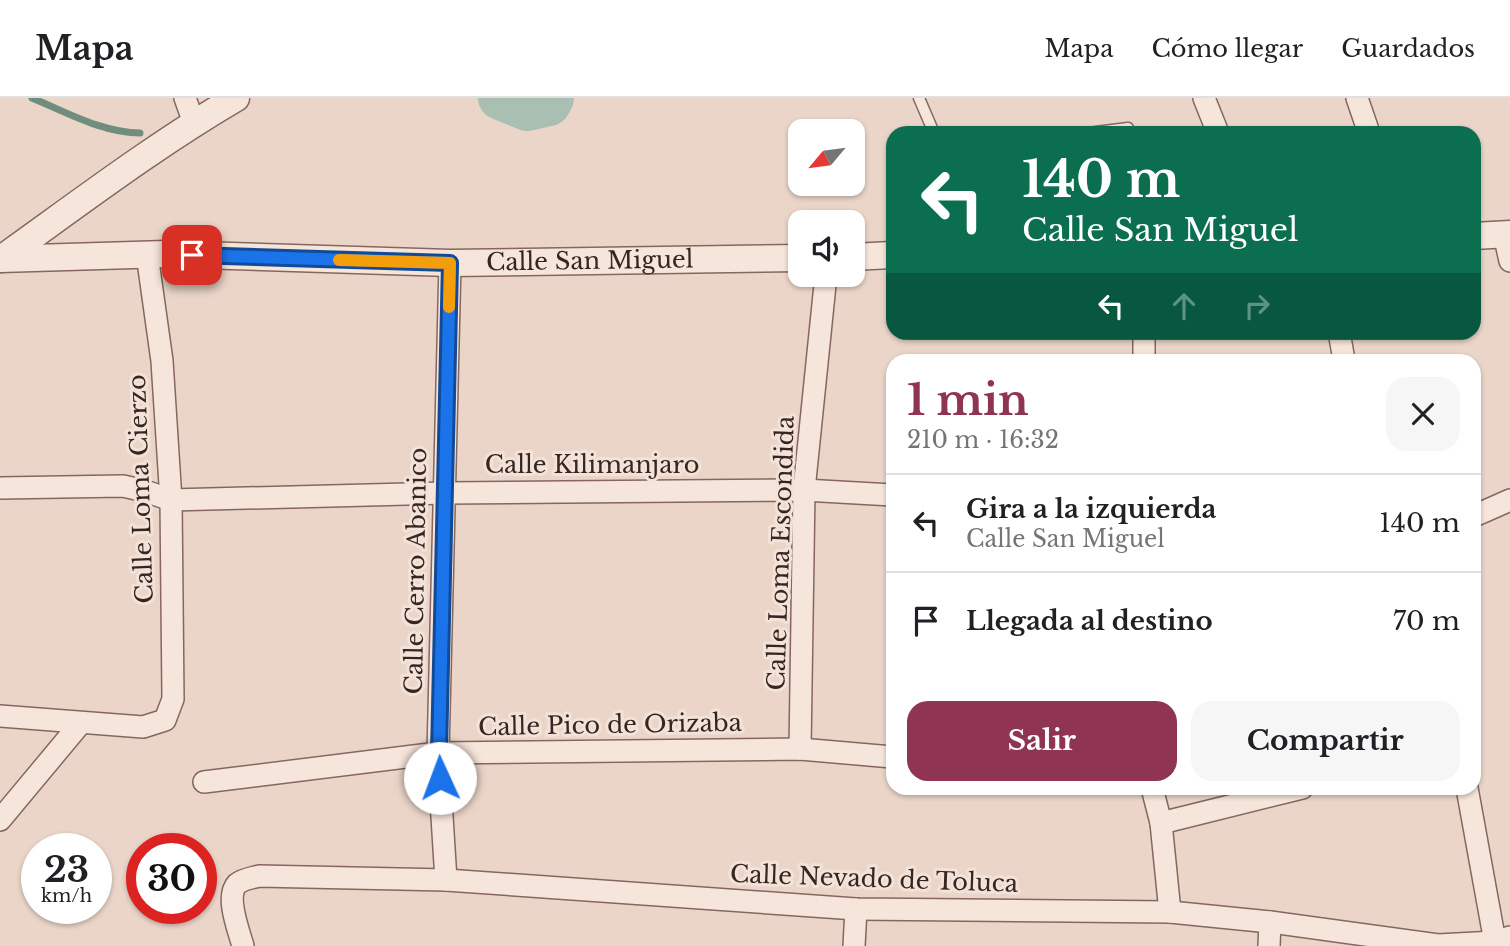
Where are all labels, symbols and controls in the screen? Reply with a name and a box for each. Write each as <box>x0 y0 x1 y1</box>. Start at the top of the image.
text: Mapa <box>35 28 134 69</box>
text: Mapa <box>1044 34 1113 63</box>
text: Cómo llegar <box>1151 34 1303 63</box>
text: Guardados <box>1341 34 1475 63</box>
north arrow <box>788 119 864 196</box>
map controls <box>788 119 865 287</box>
text: 140 m <box>1022 149 1180 210</box>
icon: left <box>907 154 998 245</box>
button: sound <box>788 210 865 287</box>
text: Calle San Miguel <box>1022 210 1298 250</box>
pin <box>162 225 222 285</box>
icon: arrive <box>173 236 211 274</box>
street label: Calle San Miguel <box>486 245 694 276</box>
icon: left <box>1092 287 1130 325</box>
icon: ahead <box>1165 287 1203 325</box>
icon: right <box>1238 287 1276 325</box>
street label: Calle Loma Cierzo <box>122 374 159 604</box>
text: 1 min <box>907 374 1029 426</box>
button: close <box>1386 377 1460 451</box>
street label: Calle Loma Escondida <box>761 414 800 691</box>
text: 210 m · 16:32 <box>907 426 1059 454</box>
street label: Calle Cerro Abanico <box>399 447 432 695</box>
street label: Calle Kilimanjaro <box>485 450 699 479</box>
text: Gira a la izquierda <box>966 493 1216 525</box>
icon: left <box>907 504 945 542</box>
text: 140 m <box>1379 507 1460 539</box>
text: Calle San Miguel <box>966 525 1165 553</box>
icon: arrive <box>907 602 945 640</box>
text: Llegada al destino <box>966 605 1213 637</box>
text: 70 m <box>1393 605 1460 637</box>
button: Salir <box>907 701 1177 781</box>
button: Compartir <box>1191 701 1460 781</box>
street label: Calle Pico de Orizaba <box>478 708 743 741</box>
position arrow <box>403 741 477 815</box>
speed limit sign: 30 <box>126 833 217 924</box>
text: 23 <box>44 848 89 891</box>
street label: Calle Nevado de Toluca <box>730 859 1019 898</box>
text: km/h <box>41 885 92 907</box>

